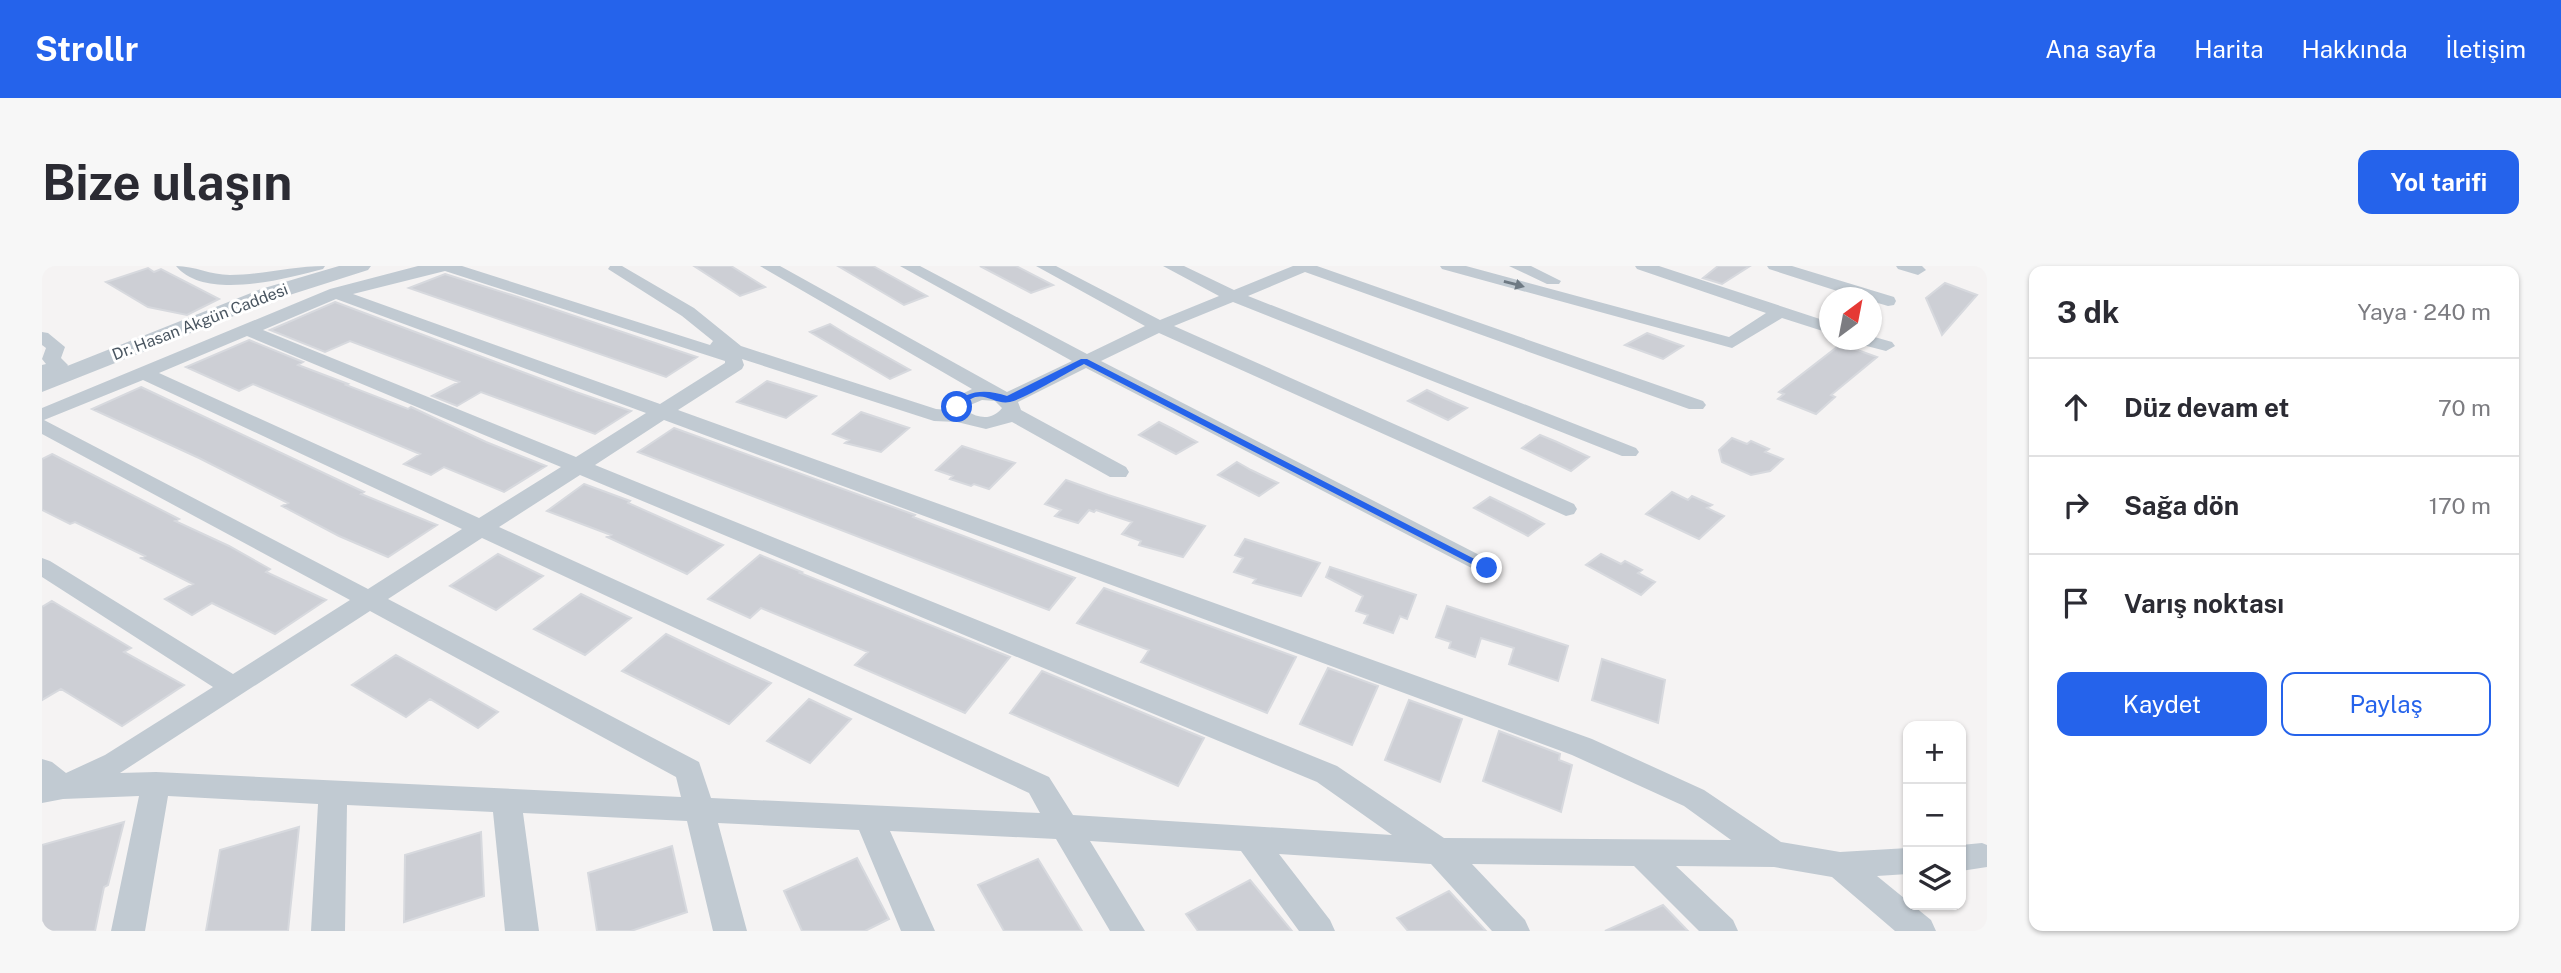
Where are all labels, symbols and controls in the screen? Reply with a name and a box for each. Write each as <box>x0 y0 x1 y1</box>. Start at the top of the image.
text: Strollr <box>35 30 138 68</box>
text: Ana sayfa <box>2045 35 2156 63</box>
text: Harita <box>2194 35 2264 63</box>
text: Hakkında <box>2302 35 2407 63</box>
text: İletişim <box>2445 35 2526 63</box>
button: Yol tarifi <box>2358 150 2519 214</box>
text: Bize ulaşın <box>42 153 292 211</box>
one-way arrow <box>1503 279 1525 290</box>
street label: Dr. Hasan Akgün Caddesi <box>109 280 291 364</box>
north arrow <box>1819 287 1882 350</box>
text: 3 dk <box>2057 294 2119 330</box>
text: Yaya · 240 m <box>2357 298 2491 325</box>
icon: ahead <box>2057 388 2095 426</box>
route start <box>941 391 972 422</box>
text: Düz devam et <box>2124 392 2289 423</box>
text: 70 m <box>2438 394 2491 421</box>
icon: right <box>2057 486 2095 524</box>
text: Sağa dön <box>2124 490 2239 521</box>
text: 170 m <box>2429 492 2491 519</box>
route end <box>1471 552 1502 583</box>
icon: arrive <box>2057 584 2095 622</box>
text: Varış noktası <box>2124 588 2284 619</box>
button: Kaydet <box>2057 672 2267 736</box>
button: Paylaş <box>2281 672 2491 736</box>
map controls <box>1903 721 1966 910</box>
button: + <box>1903 721 1966 784</box>
button: − <box>1903 784 1966 847</box>
button: layers <box>1903 847 1966 910</box>

